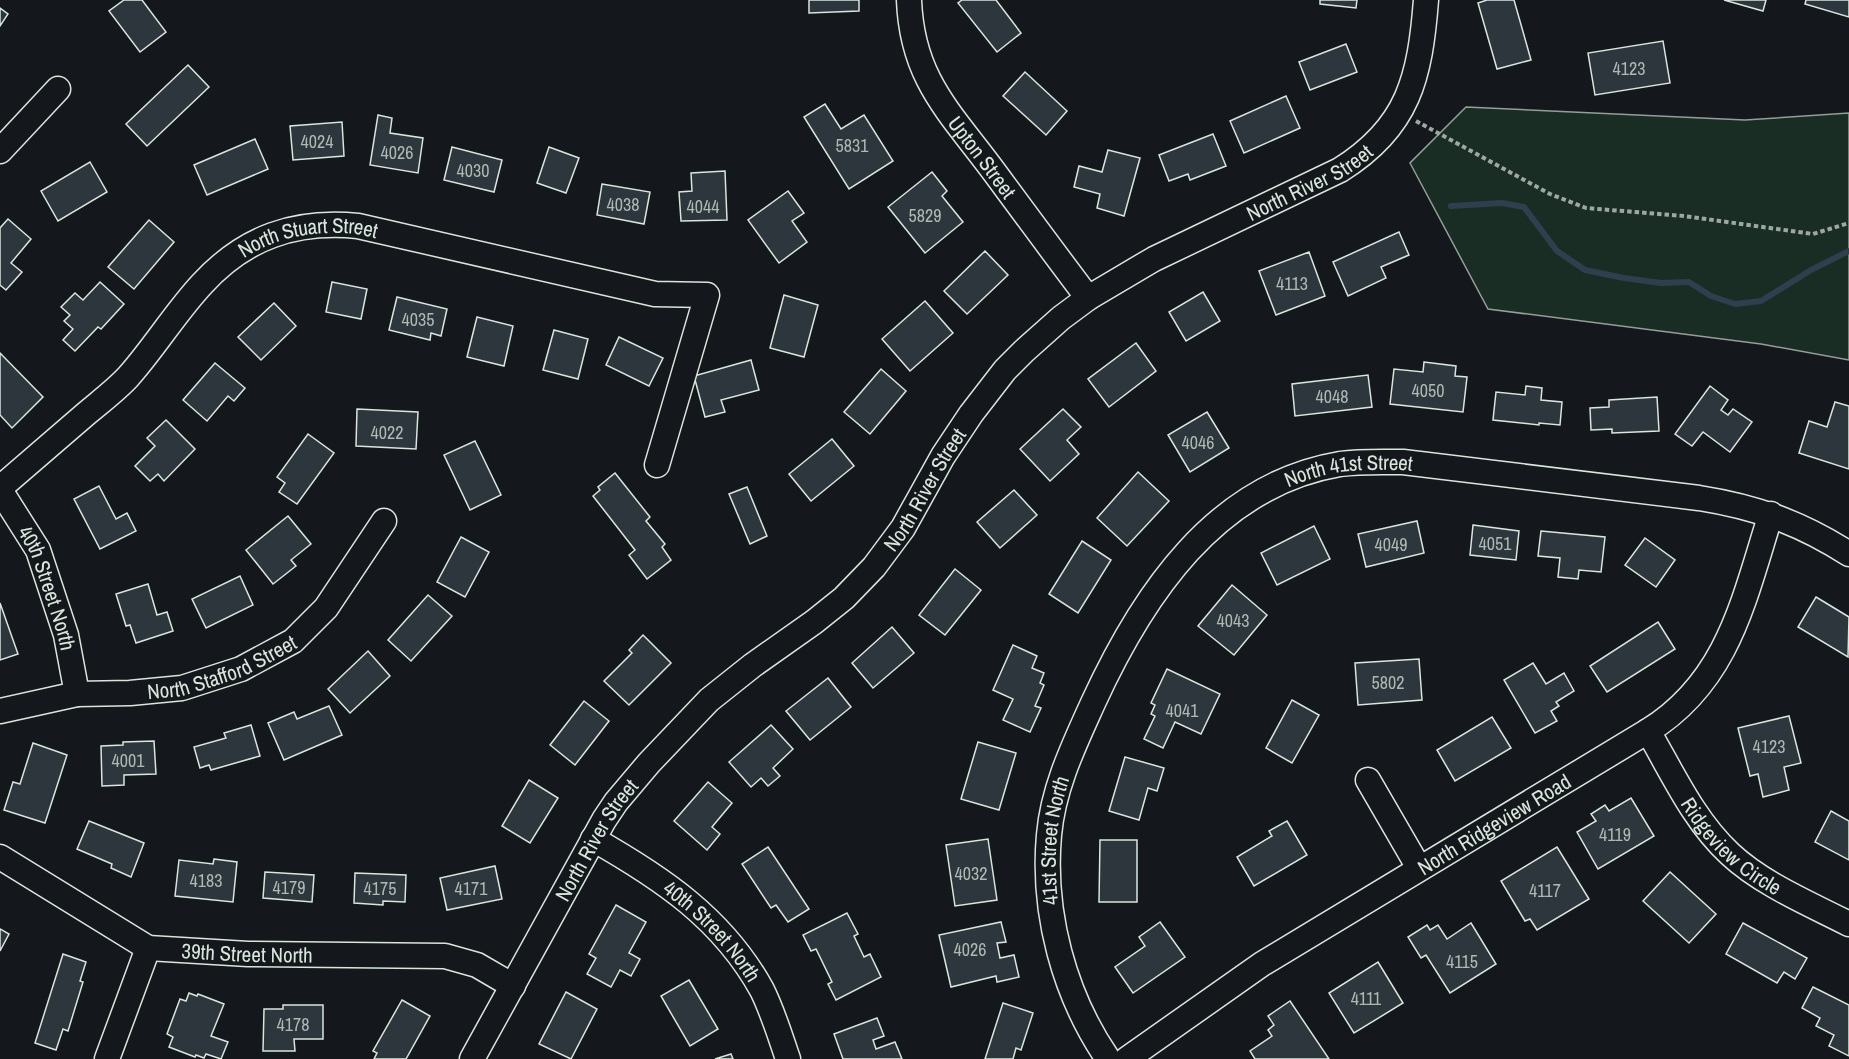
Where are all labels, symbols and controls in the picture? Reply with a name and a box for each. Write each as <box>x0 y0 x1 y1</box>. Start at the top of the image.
house number: 4123 <box>1613 56 1645 81</box>
street label: Upton Street <box>942 110 1023 204</box>
house number: 4024 <box>301 129 333 154</box>
house number: 5831 <box>836 133 869 158</box>
street label: North River Street <box>1241 137 1379 227</box>
house number: 4026 <box>381 140 413 165</box>
house number: 4030 <box>457 158 489 183</box>
house number: 4038 <box>607 192 639 217</box>
house number: 4044 <box>687 194 719 219</box>
house number: 5829 <box>909 203 941 228</box>
street label: North Stuart Street <box>232 210 381 264</box>
house number: 4113 <box>1276 271 1308 296</box>
house number: 4035 <box>402 307 434 332</box>
house number: 4050 <box>1412 378 1444 403</box>
house number: 4048 <box>1316 384 1348 409</box>
house number: 4022 <box>371 420 403 445</box>
street label: North River Street <box>876 422 973 557</box>
house number: 4046 <box>1182 430 1214 455</box>
street label: North 41st Street <box>1280 447 1415 494</box>
street label: 40th Street North <box>11 520 83 653</box>
house number: 4051 <box>1479 531 1512 556</box>
house number: 4049 <box>1375 532 1407 557</box>
house number: 4043 <box>1217 608 1249 633</box>
street label: North Stafford Street <box>146 627 302 706</box>
house number: 5802 <box>1372 670 1404 695</box>
house number: 4041 <box>1166 698 1199 723</box>
house number: 4123 <box>1753 734 1785 759</box>
house number: 4001 <box>112 748 145 773</box>
street label: North Ridgeview Road <box>1412 767 1576 881</box>
street label: North River Street <box>548 772 644 906</box>
street label: 41st Street North <box>1033 772 1076 907</box>
street label: Ridgeview Circle <box>1674 791 1787 902</box>
house number: 4119 <box>1599 822 1631 847</box>
house number: 4032 <box>955 861 987 886</box>
house number: 4183 <box>190 868 222 893</box>
street label: 40th Street North <box>658 873 768 987</box>
house number: 4179 <box>273 875 305 900</box>
house number: 4175 <box>364 876 396 901</box>
house number: 4171 <box>455 876 488 901</box>
house number: 4117 <box>1529 878 1561 903</box>
street label: 39th Street North <box>181 936 313 969</box>
house number: 4026 <box>954 937 986 962</box>
house number: 4115 <box>1446 949 1478 974</box>
house number: 4111 <box>1351 986 1382 1011</box>
house number: 4178 <box>277 1012 309 1037</box>

